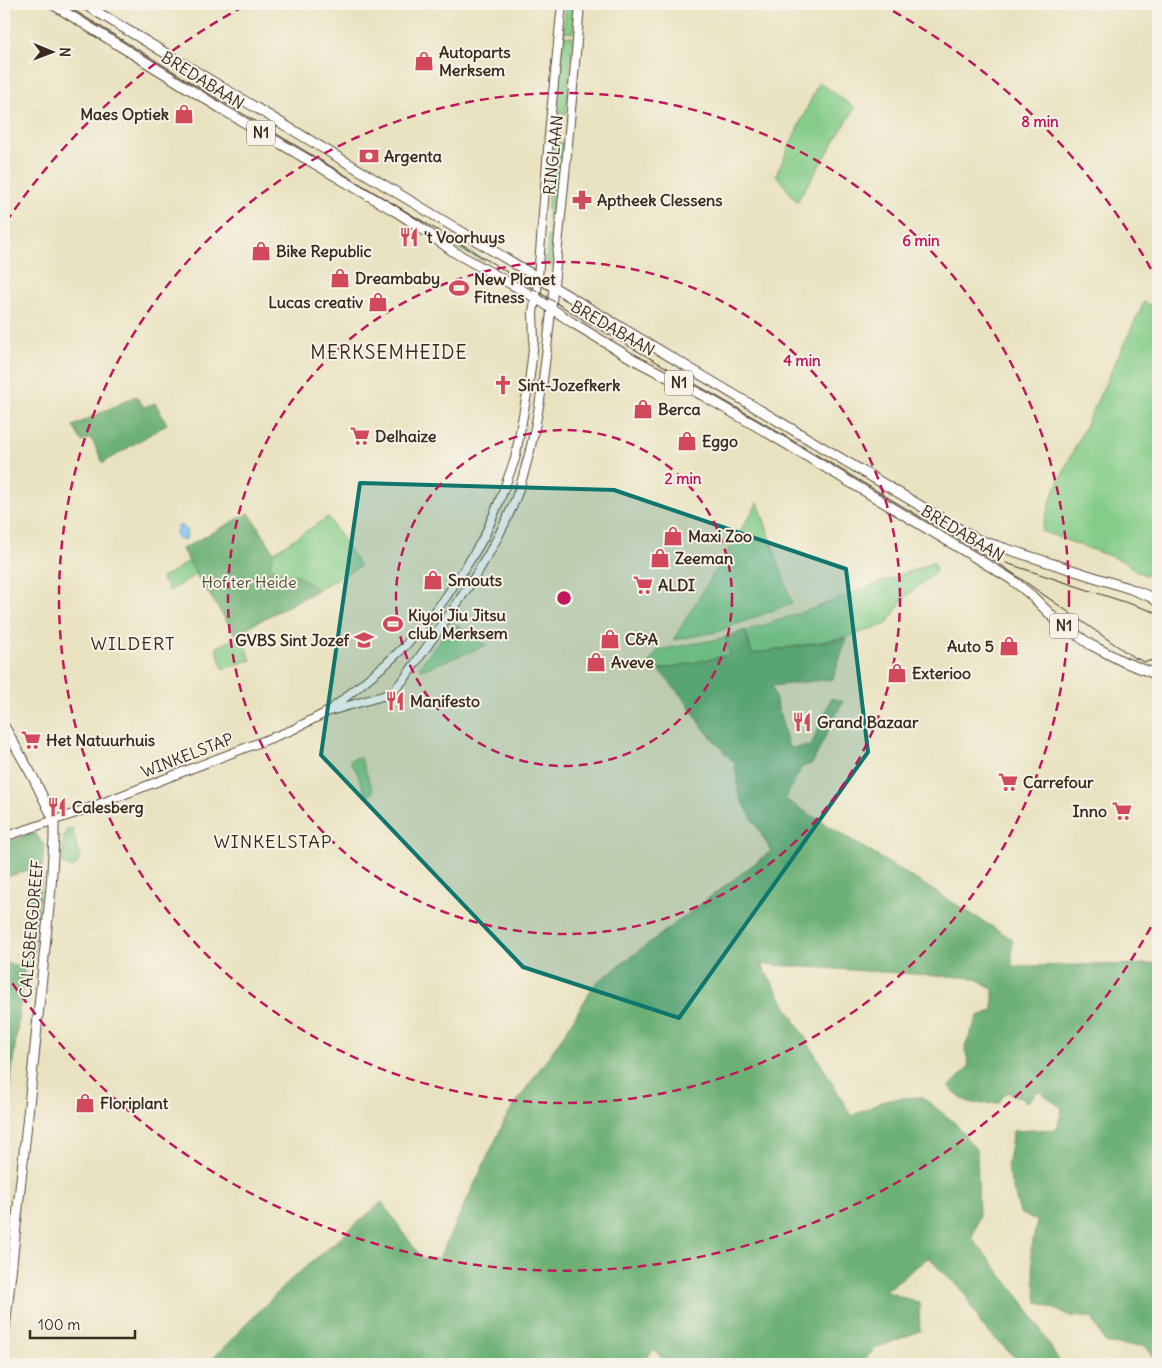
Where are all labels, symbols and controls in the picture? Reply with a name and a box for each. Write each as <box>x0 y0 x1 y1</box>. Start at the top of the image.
north arrow <box>28 28 78 78</box>
place label: Autoparts Merksem <box>439 42 510 80</box>
text: N <box>56 47 74 57</box>
street label: BREDABAAN <box>158 47 248 113</box>
shop icon: Autoparts Merksem <box>413 50 435 72</box>
shop icon: Maes Optiek <box>173 103 195 125</box>
place label: Maes Optiek <box>80 104 169 125</box>
text: 8 min <box>1021 112 1059 131</box>
street label: RINGLAAN <box>539 114 567 196</box>
road number: N1 <box>247 120 275 146</box>
bank icon: Argenta <box>358 145 380 167</box>
place label: Argenta <box>384 146 442 167</box>
pharmacy icon: Aptheek Clessens <box>571 189 593 211</box>
place label: Aptheek Clessens <box>597 190 723 211</box>
restaurant icon: 't Voorhuys <box>398 226 420 248</box>
place label: 't Voorhuys <box>424 227 505 248</box>
text: 6 min <box>902 231 940 250</box>
shop icon: Bike Republic <box>250 240 272 262</box>
place label: Bike Republic <box>276 241 372 262</box>
shop icon: Dreambaby <box>329 267 351 289</box>
place label: Dreambaby <box>355 268 440 289</box>
place label: New Planet Fitness <box>474 269 556 307</box>
sports icon: New Planet Fitness <box>448 277 470 299</box>
shop icon: Lucas creativ <box>367 291 389 313</box>
place label: Lucas creativ <box>268 292 363 312</box>
street label: BREDABAAN <box>567 296 659 360</box>
district label: MERKSEMHEIDE <box>310 340 468 364</box>
text: 4 min <box>783 351 821 370</box>
road number: N1 <box>665 370 693 396</box>
church icon: Sint-Jozefkerk <box>492 374 514 396</box>
place label: Sint-Jozefkerk <box>518 375 620 395</box>
shop icon: Berca <box>632 398 654 420</box>
place label: Berca <box>658 399 701 419</box>
supermarket icon: Delhaize <box>349 425 371 447</box>
place label: Delhaize <box>375 426 437 446</box>
shop icon: Eggo <box>676 430 698 452</box>
place label: Eggo <box>702 431 738 452</box>
text: 2 min <box>665 469 702 488</box>
street label: BREDABAAN <box>918 500 1008 566</box>
shop icon: Maxi Zoo <box>662 525 684 547</box>
place label: Maxi Zoo <box>688 526 752 546</box>
shop icon: Zeeman <box>649 547 671 569</box>
place label: Zeeman <box>675 548 733 568</box>
shop icon: Smouts <box>422 569 444 591</box>
place label: Smouts <box>448 570 502 590</box>
park label: Hof ter Heide <box>201 572 297 592</box>
supermarket icon: ALDI <box>632 574 654 596</box>
place label: ALDI <box>658 575 695 595</box>
centre of rings <box>555 589 573 607</box>
place label: Kiyoi Jiu Jitsu club Merksem <box>408 605 508 643</box>
sports icon: Kiyoi Jiu Jitsu club Merksem <box>382 613 404 635</box>
road number: N1 <box>1050 614 1078 638</box>
shop icon: C&A <box>599 628 621 650</box>
school or university icon: GVBS Sint Jozef <box>353 629 375 651</box>
place label: C&A <box>625 629 658 649</box>
place label: GVBS Sint Jozef <box>235 630 350 650</box>
district label: WILDERT <box>91 632 175 655</box>
shop icon: Auto 5 <box>998 635 1020 657</box>
place label: Auto 5 <box>947 636 994 656</box>
shop icon: Aveve <box>585 651 607 673</box>
place label: Aveve <box>611 652 654 672</box>
shop icon: Exterioo <box>886 662 908 684</box>
place label: Exterioo <box>912 663 971 683</box>
restaurant icon: Manifesto <box>384 690 406 712</box>
place label: Manifesto <box>410 691 480 711</box>
restaurant icon: Grand Bazaar <box>791 711 813 733</box>
place label: Grand Bazaar <box>817 712 919 732</box>
street label: WINKELSTAP <box>138 728 236 782</box>
supermarket icon: Het Natuurhuis <box>20 729 42 751</box>
place label: Het Natuurhuis <box>46 730 155 750</box>
supermarket icon: Carrefour <box>997 771 1019 793</box>
place label: Carrefour <box>1023 772 1094 792</box>
restaurant icon: Calesberg <box>46 796 68 818</box>
place label: Calesberg <box>72 797 144 818</box>
supermarket icon: Inno <box>1111 800 1133 822</box>
place label: Inno <box>1073 801 1107 821</box>
district label: WINKELSTAP <box>213 830 333 853</box>
street label: CALESBERGDREEF <box>15 859 47 999</box>
shop icon: Floriplant <box>74 1092 96 1114</box>
place label: Floriplant <box>100 1093 169 1114</box>
scale bar <box>30 1308 135 1340</box>
text: 100 m <box>38 1315 80 1334</box>

